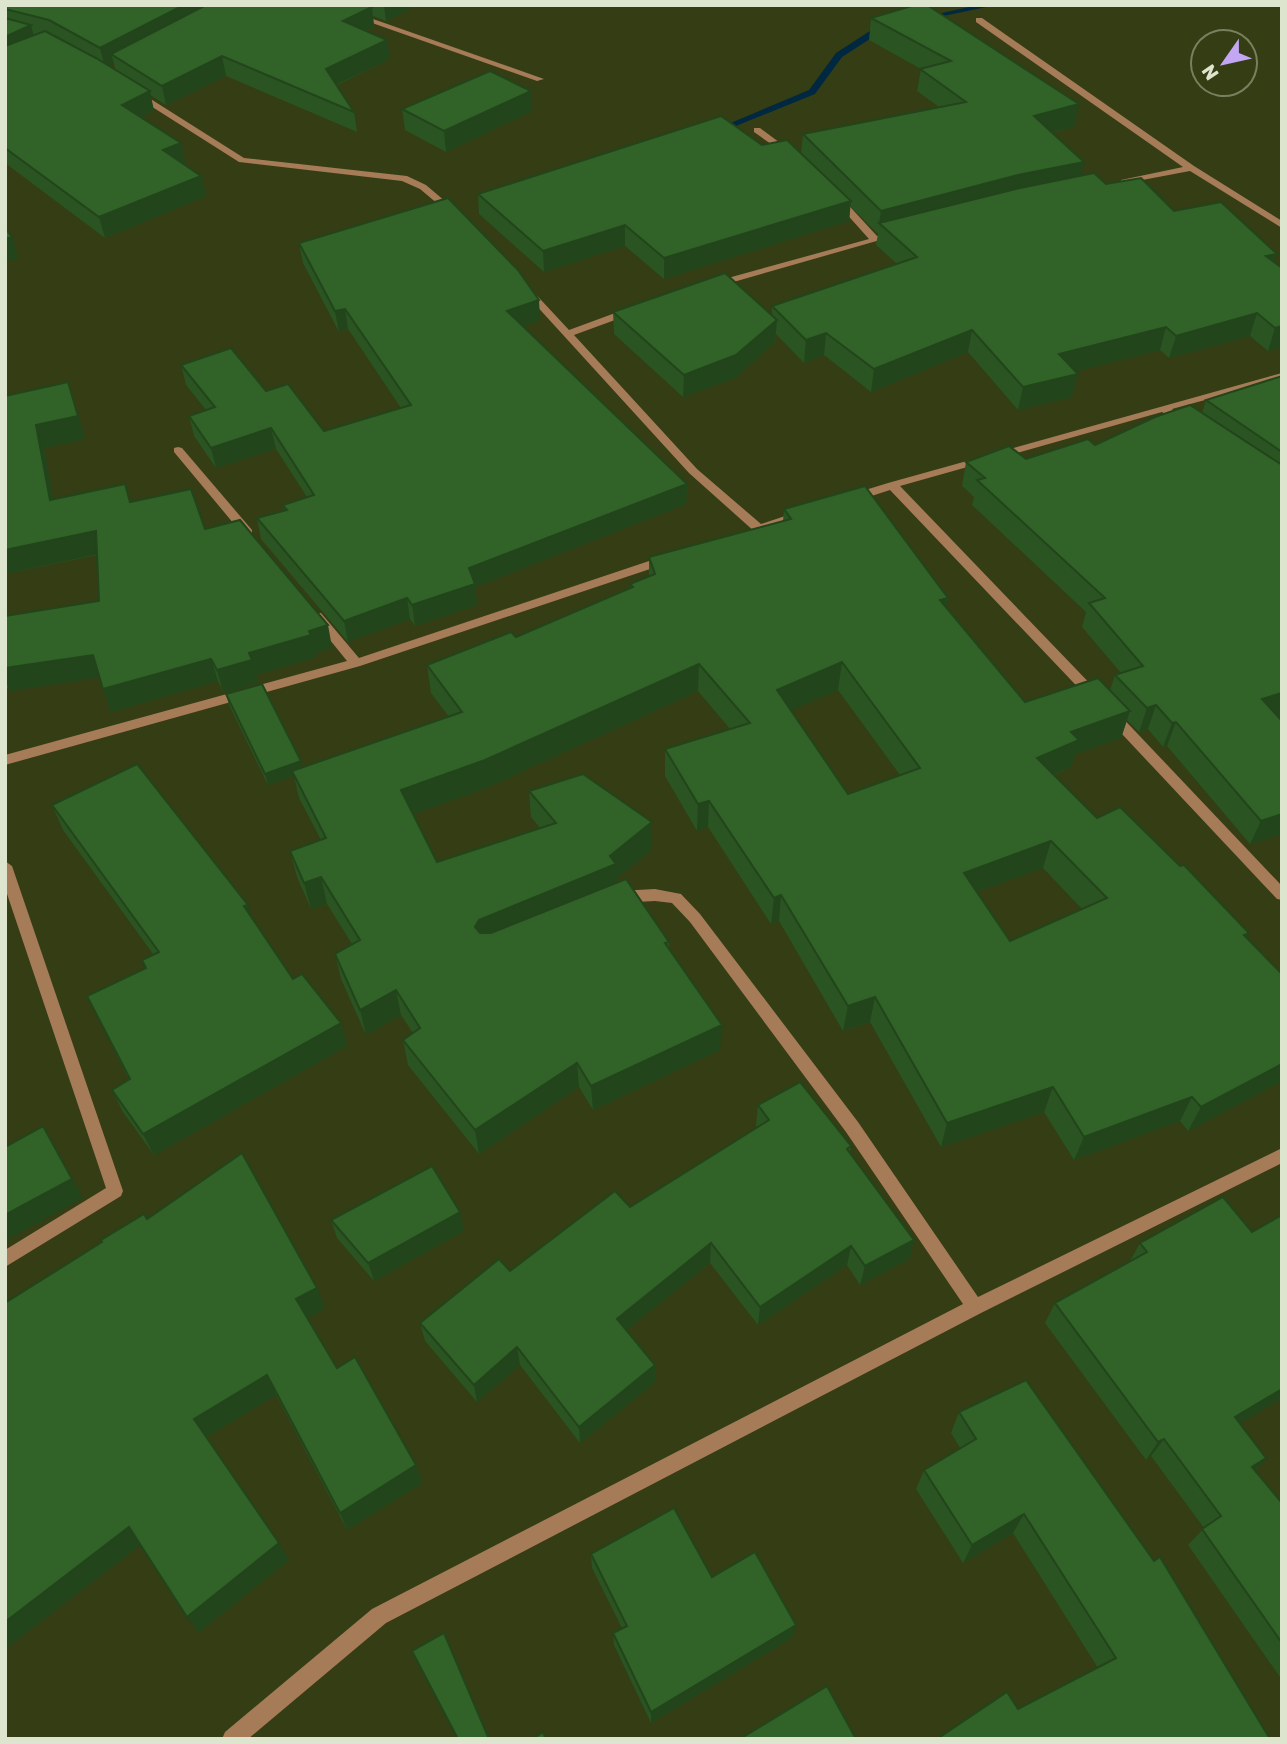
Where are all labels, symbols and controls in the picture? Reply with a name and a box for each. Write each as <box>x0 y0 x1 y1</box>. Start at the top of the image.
north arrow <box>1189 28 1259 98</box>
text: N <box>1197 60 1224 84</box>

